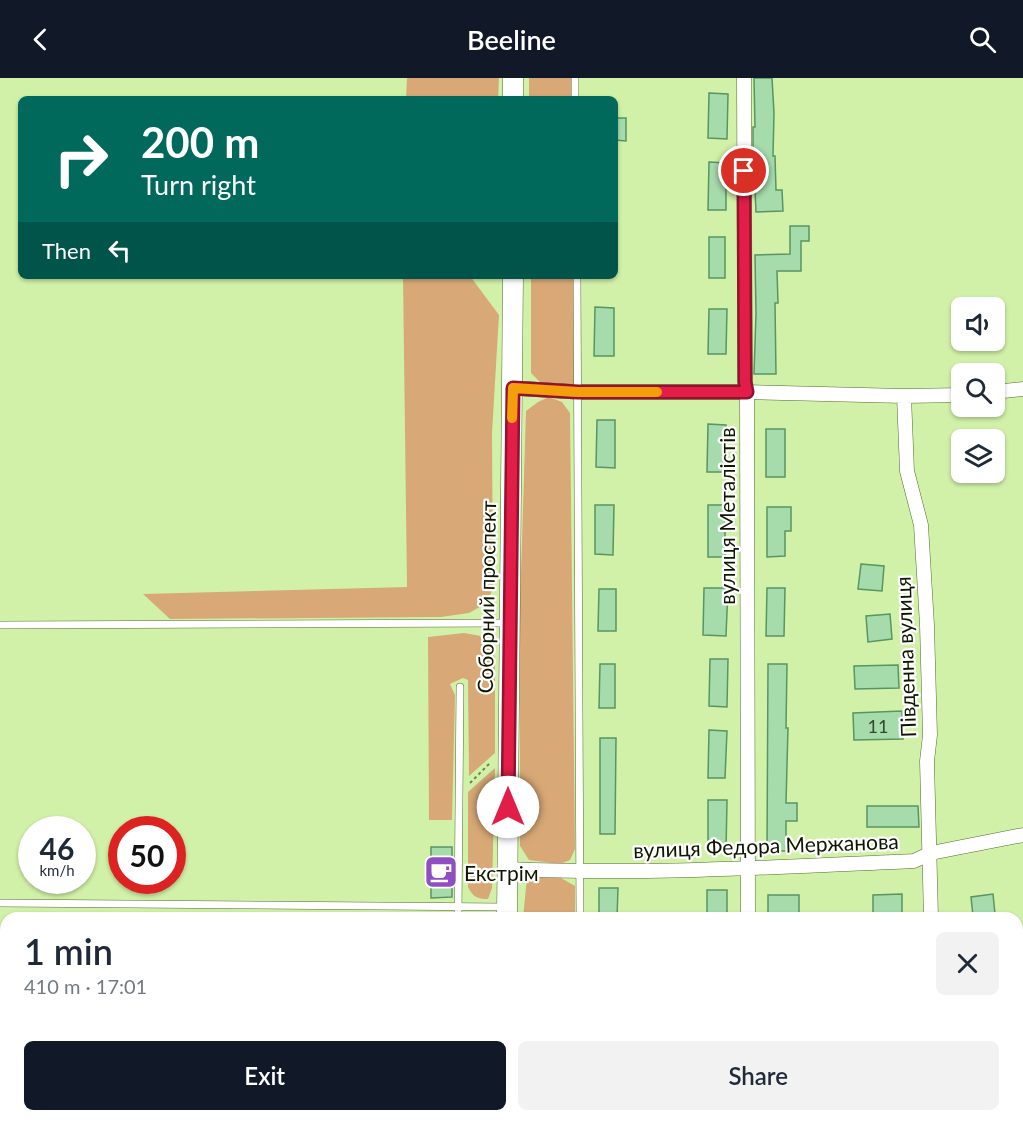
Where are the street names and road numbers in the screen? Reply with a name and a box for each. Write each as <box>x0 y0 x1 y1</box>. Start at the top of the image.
street label: вулиця Металістів <box>714 427 739 605</box>
street label: Соборний проспект <box>472 500 500 694</box>
street label: Південна вулиця <box>890 576 920 738</box>
street label: вулиця Федора Мержанова <box>633 828 899 862</box>

